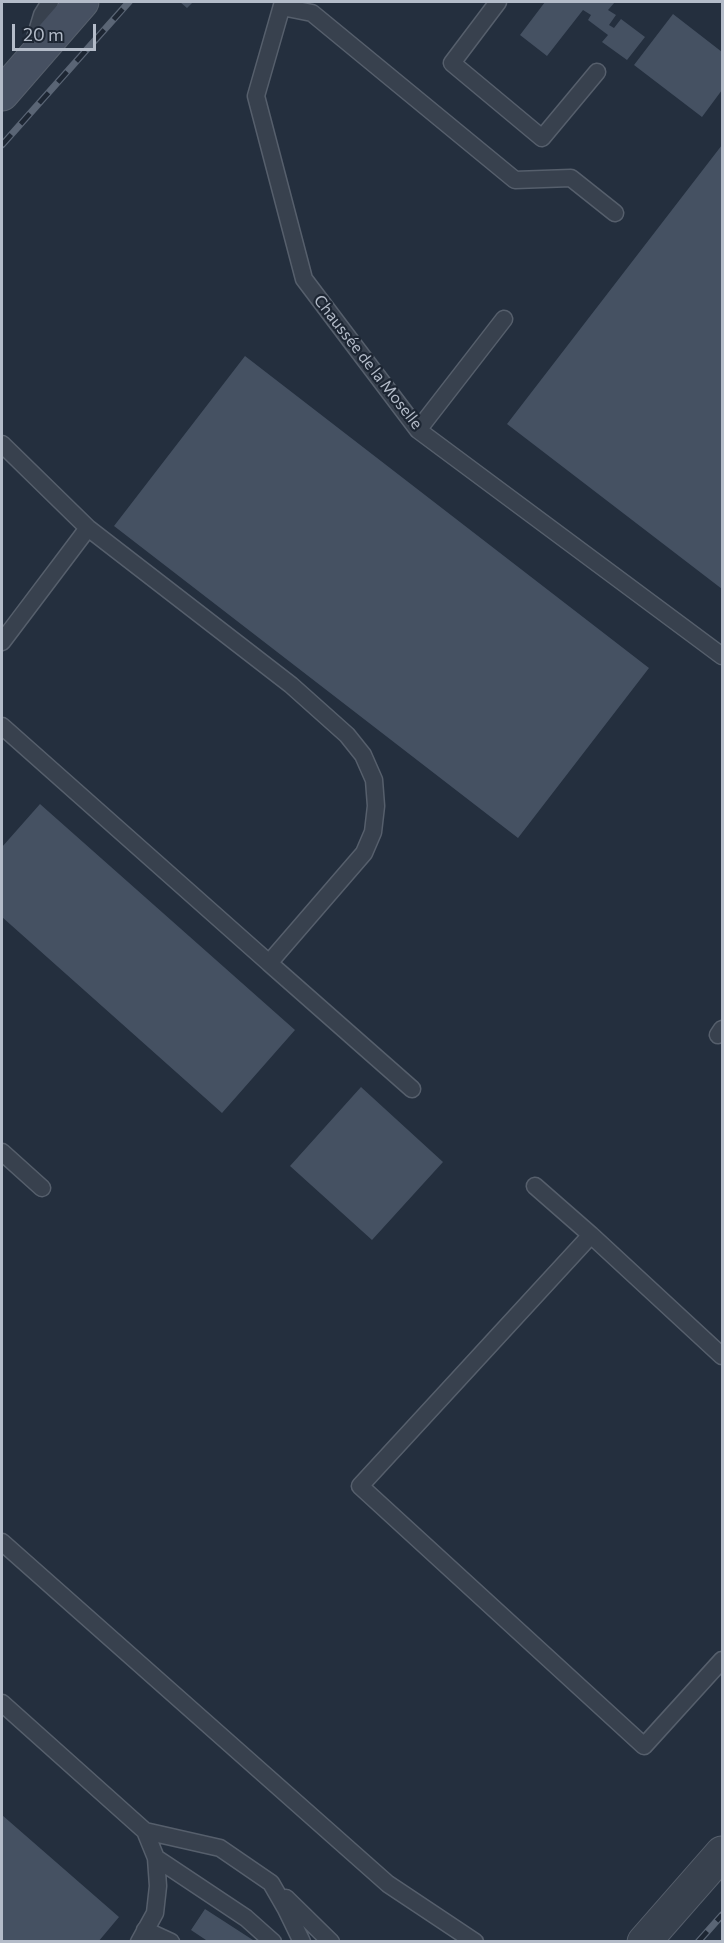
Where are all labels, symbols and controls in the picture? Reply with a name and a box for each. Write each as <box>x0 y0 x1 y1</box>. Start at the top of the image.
scale bar <box>15 12 99 50</box>
text: 20 m <box>23 23 64 45</box>
street label: Chaussée de la Moselle <box>310 291 426 433</box>

